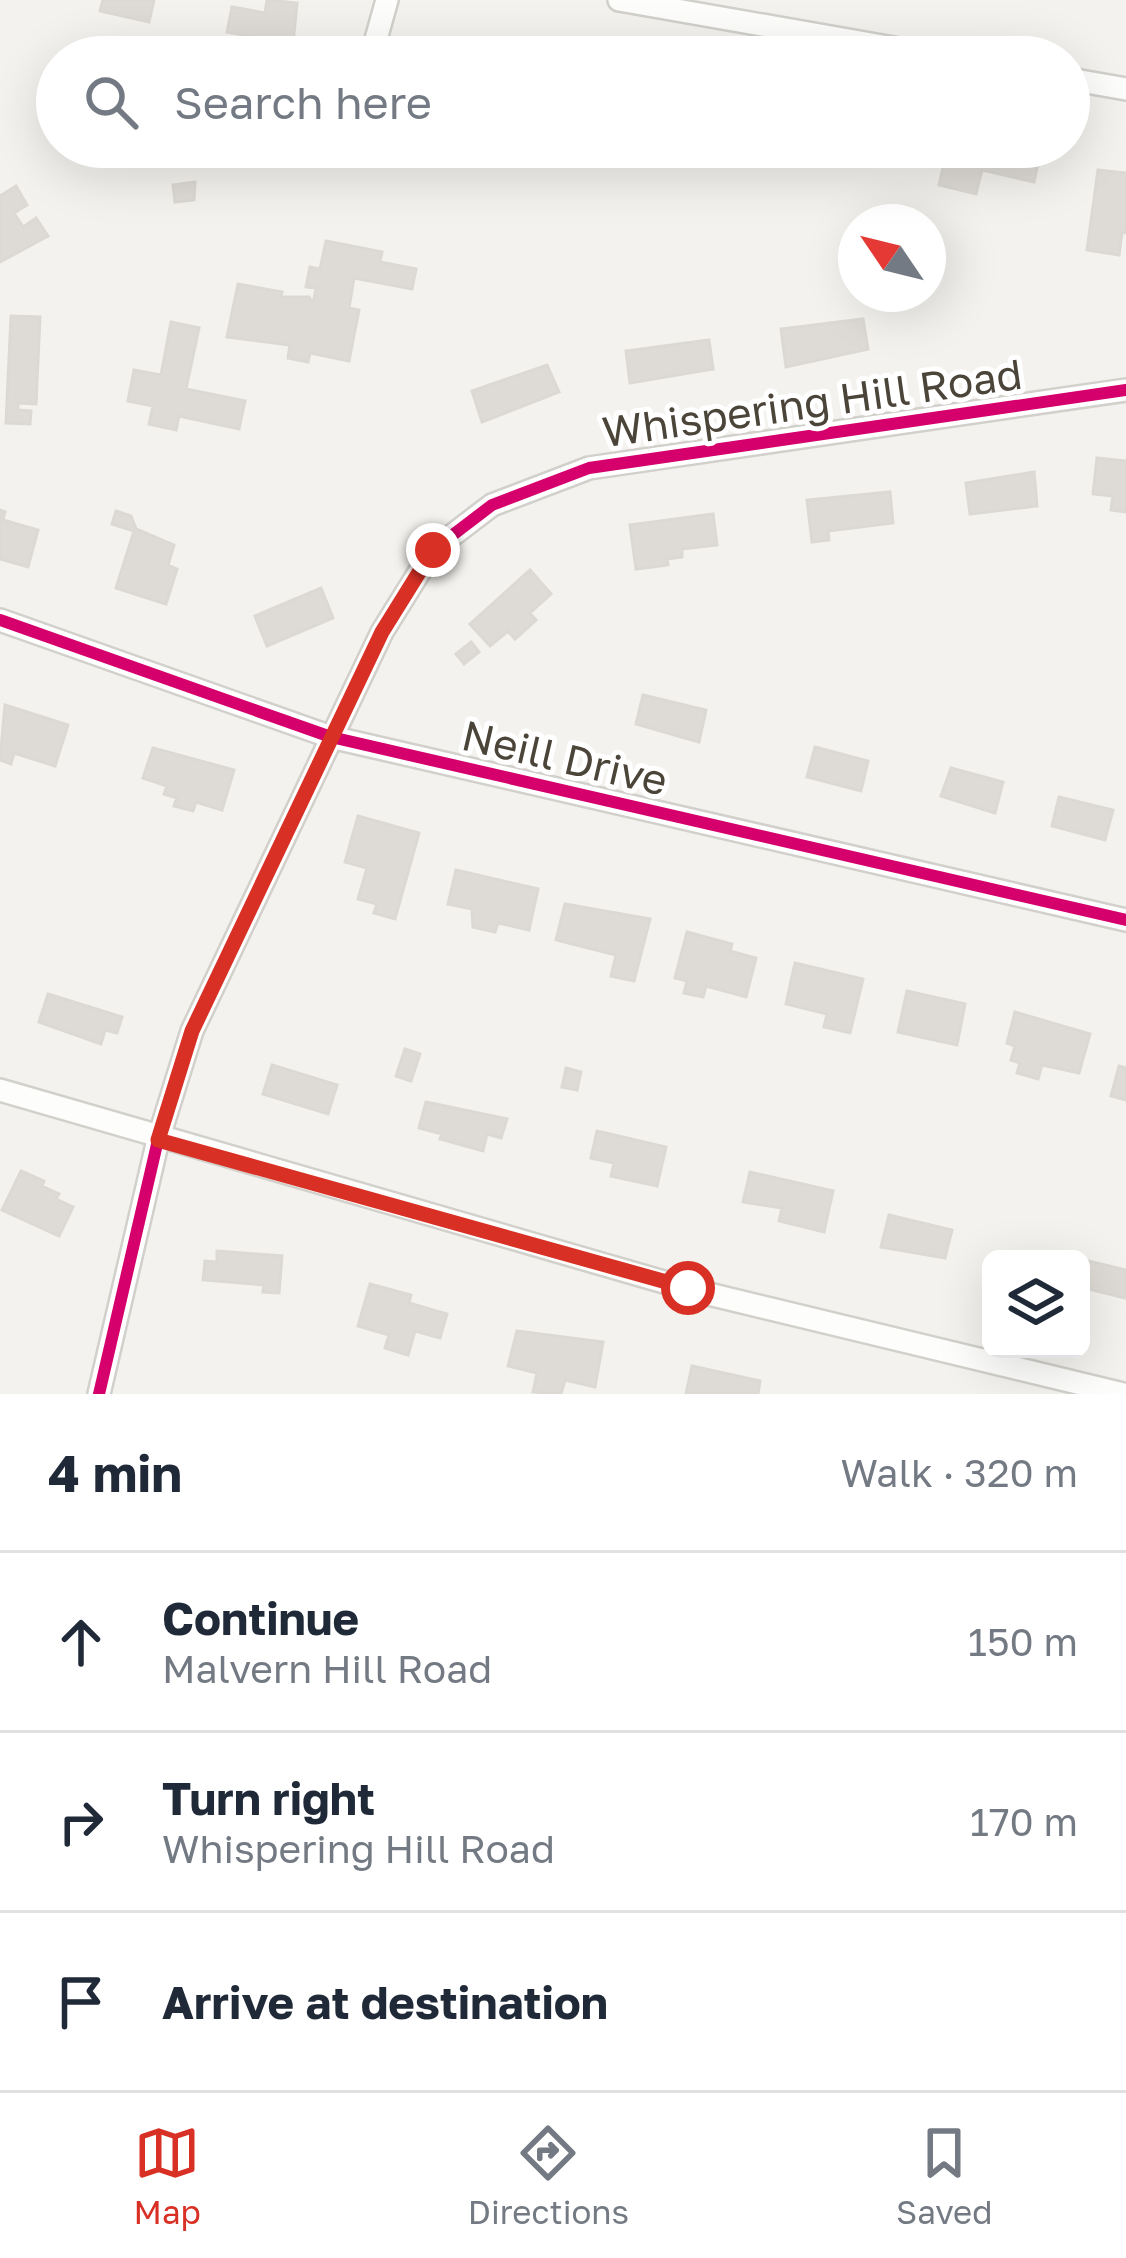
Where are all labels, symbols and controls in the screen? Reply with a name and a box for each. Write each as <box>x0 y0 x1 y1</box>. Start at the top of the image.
search box <box>36 36 1090 168</box>
icon: search <box>78 69 144 135</box>
text: Search here <box>174 75 432 129</box>
north arrow <box>838 204 946 312</box>
street label: Whispering Hill Road <box>599 348 1025 456</box>
route end <box>406 523 460 577</box>
street label: Neill Drive <box>458 709 672 805</box>
map controls <box>982 1250 1090 1358</box>
button: layers <box>982 1250 1090 1358</box>
route start <box>661 1261 715 1315</box>
text: 4 min <box>48 1442 182 1503</box>
text: Walk · 320 m <box>840 1449 1078 1496</box>
text: Continue <box>162 1591 359 1645</box>
icon: ahead <box>48 1609 114 1675</box>
text: 150 m <box>968 1618 1078 1665</box>
text: Malvern Hill Road <box>162 1645 492 1692</box>
text: Turn right <box>162 1771 375 1825</box>
icon: right <box>48 1789 114 1855</box>
text: 170 m <box>970 1798 1078 1845</box>
text: Whispering Hill Road <box>162 1825 555 1872</box>
icon: arrive <box>48 1969 114 2035</box>
text: Arrive at destination <box>162 1975 608 2029</box>
tab: Map <box>134 2120 201 2231</box>
tab: Directions <box>468 2120 629 2231</box>
tab: Saved <box>896 2120 992 2231</box>

